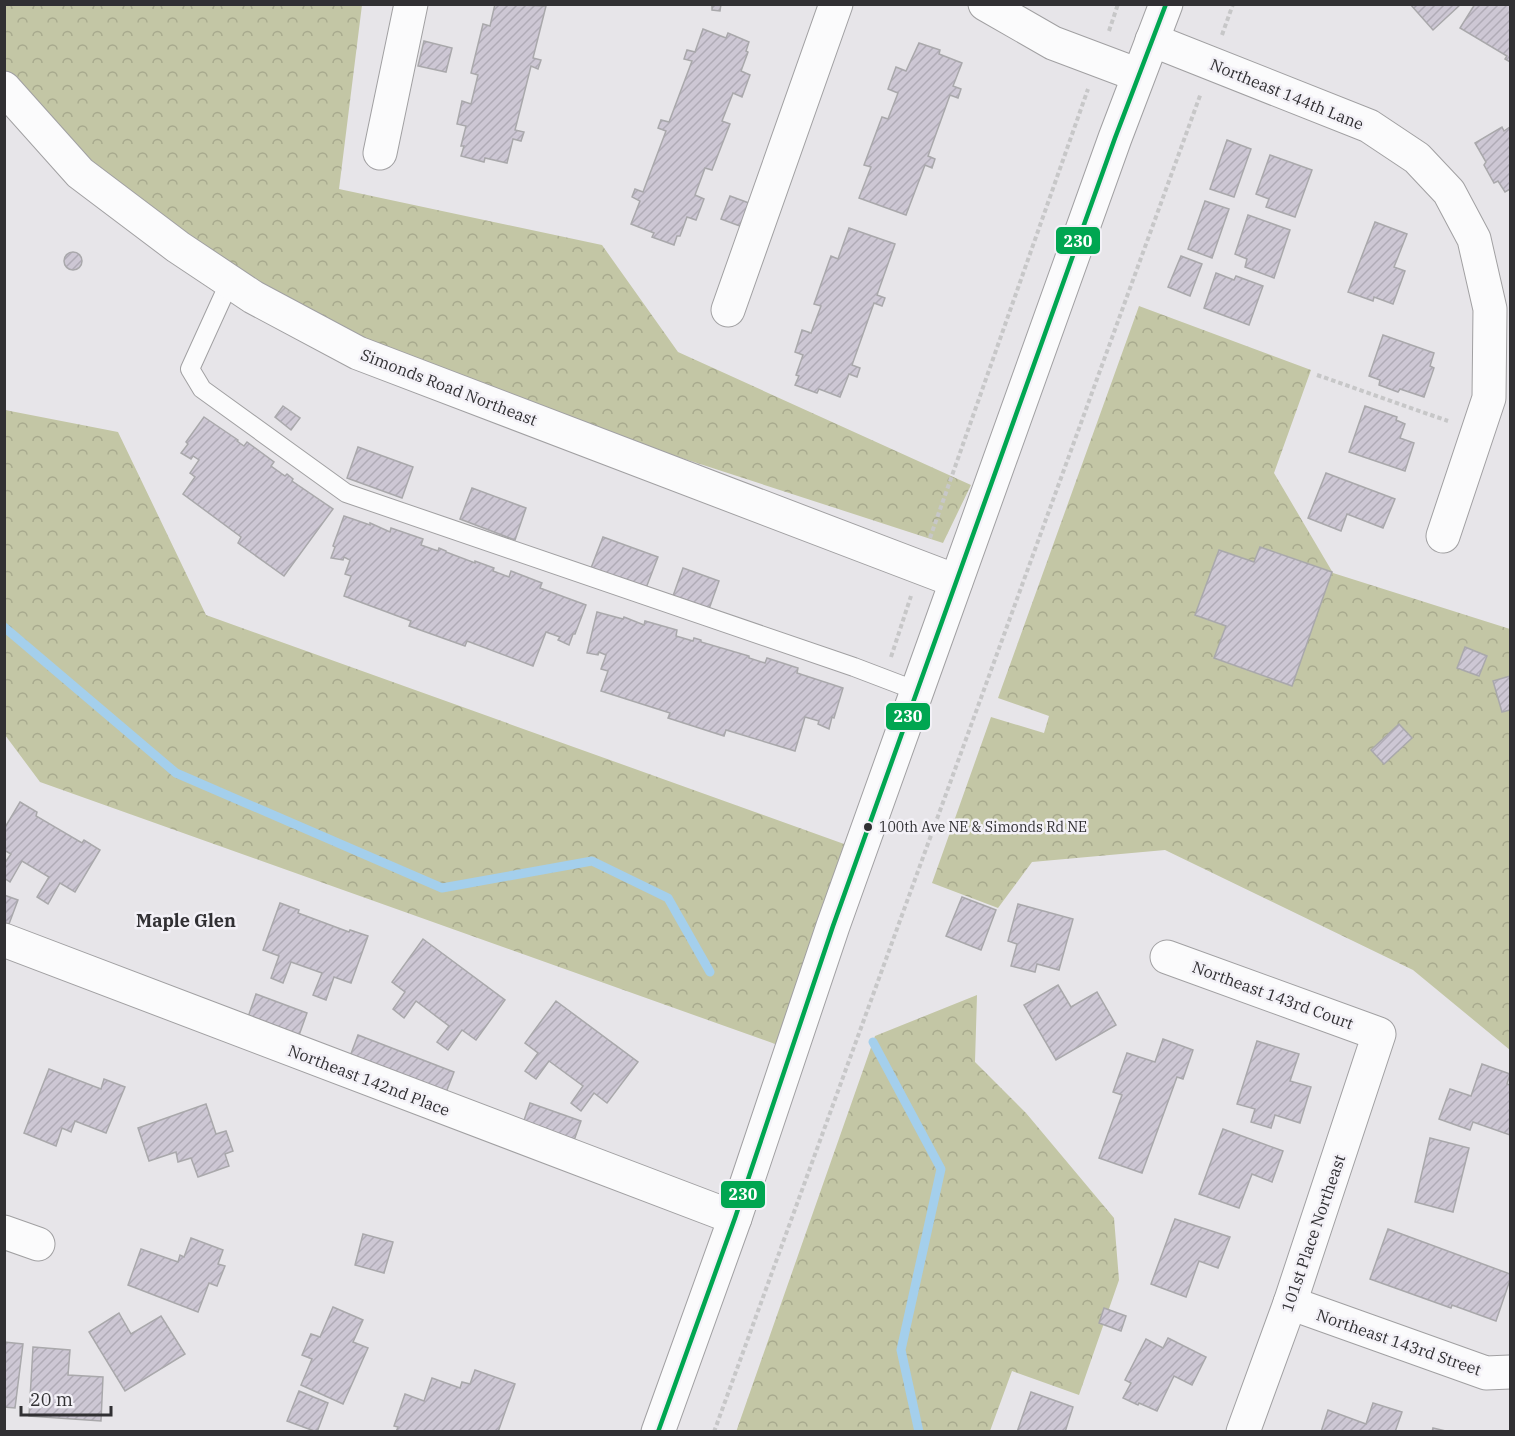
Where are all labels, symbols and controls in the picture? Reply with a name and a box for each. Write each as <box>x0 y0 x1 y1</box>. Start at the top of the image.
street label: Northeast 144th Lane <box>1207 54 1367 134</box>
line badge: 230 <box>1055 226 1101 255</box>
text: 230 <box>1064 231 1093 251</box>
street label: Simonds Road Northeast <box>358 344 540 430</box>
line badge: 230 <box>885 702 931 731</box>
text: 230 <box>894 706 923 726</box>
place label: 100th Ave NE & Simonds Rd NE <box>879 818 1087 836</box>
marker: 100th Ave NE & Simonds Rd NE <box>862 821 874 833</box>
district label: Maple Glen <box>136 909 236 932</box>
street label: Northeast 143rd Court <box>1190 956 1357 1034</box>
street label: Northeast 142nd Place <box>285 1040 453 1120</box>
street label: 101st Place Northeast <box>1277 1151 1349 1314</box>
line badge: 230 <box>720 1180 766 1209</box>
text: 230 <box>729 1184 758 1204</box>
street label: Northeast 143rd Street <box>1314 1304 1484 1380</box>
scale bar <box>21 1379 111 1417</box>
text: 20 m <box>30 1388 73 1411</box>

